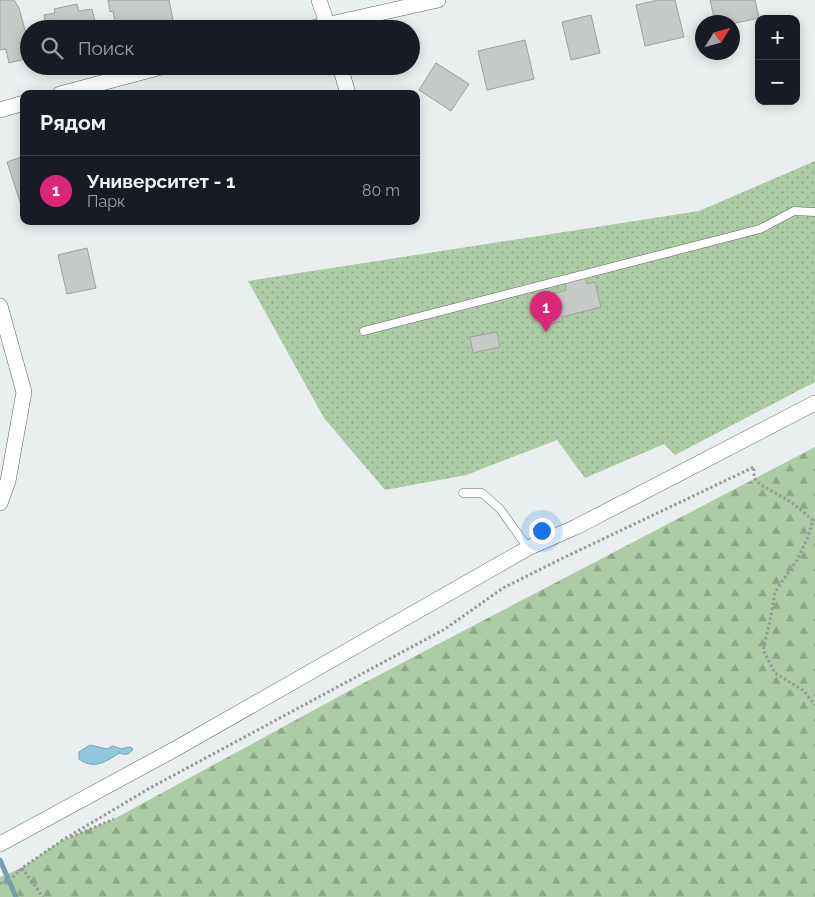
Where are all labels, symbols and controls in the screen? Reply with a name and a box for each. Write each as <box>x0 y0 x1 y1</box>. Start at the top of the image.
north arrow <box>695 15 740 60</box>
map controls <box>755 15 800 105</box>
button: + <box>755 15 800 60</box>
search box <box>20 20 420 75</box>
icon: search <box>38 34 66 62</box>
text: Поиск <box>78 37 134 59</box>
button: − <box>755 60 800 105</box>
text: Рядом <box>40 110 106 135</box>
text: Университет - 1 <box>87 170 236 192</box>
text: 1 <box>52 181 60 200</box>
text: 80 m <box>362 181 400 200</box>
text: Парк <box>87 192 125 211</box>
pin: 1 <box>530 291 562 332</box>
your location <box>529 518 555 544</box>

